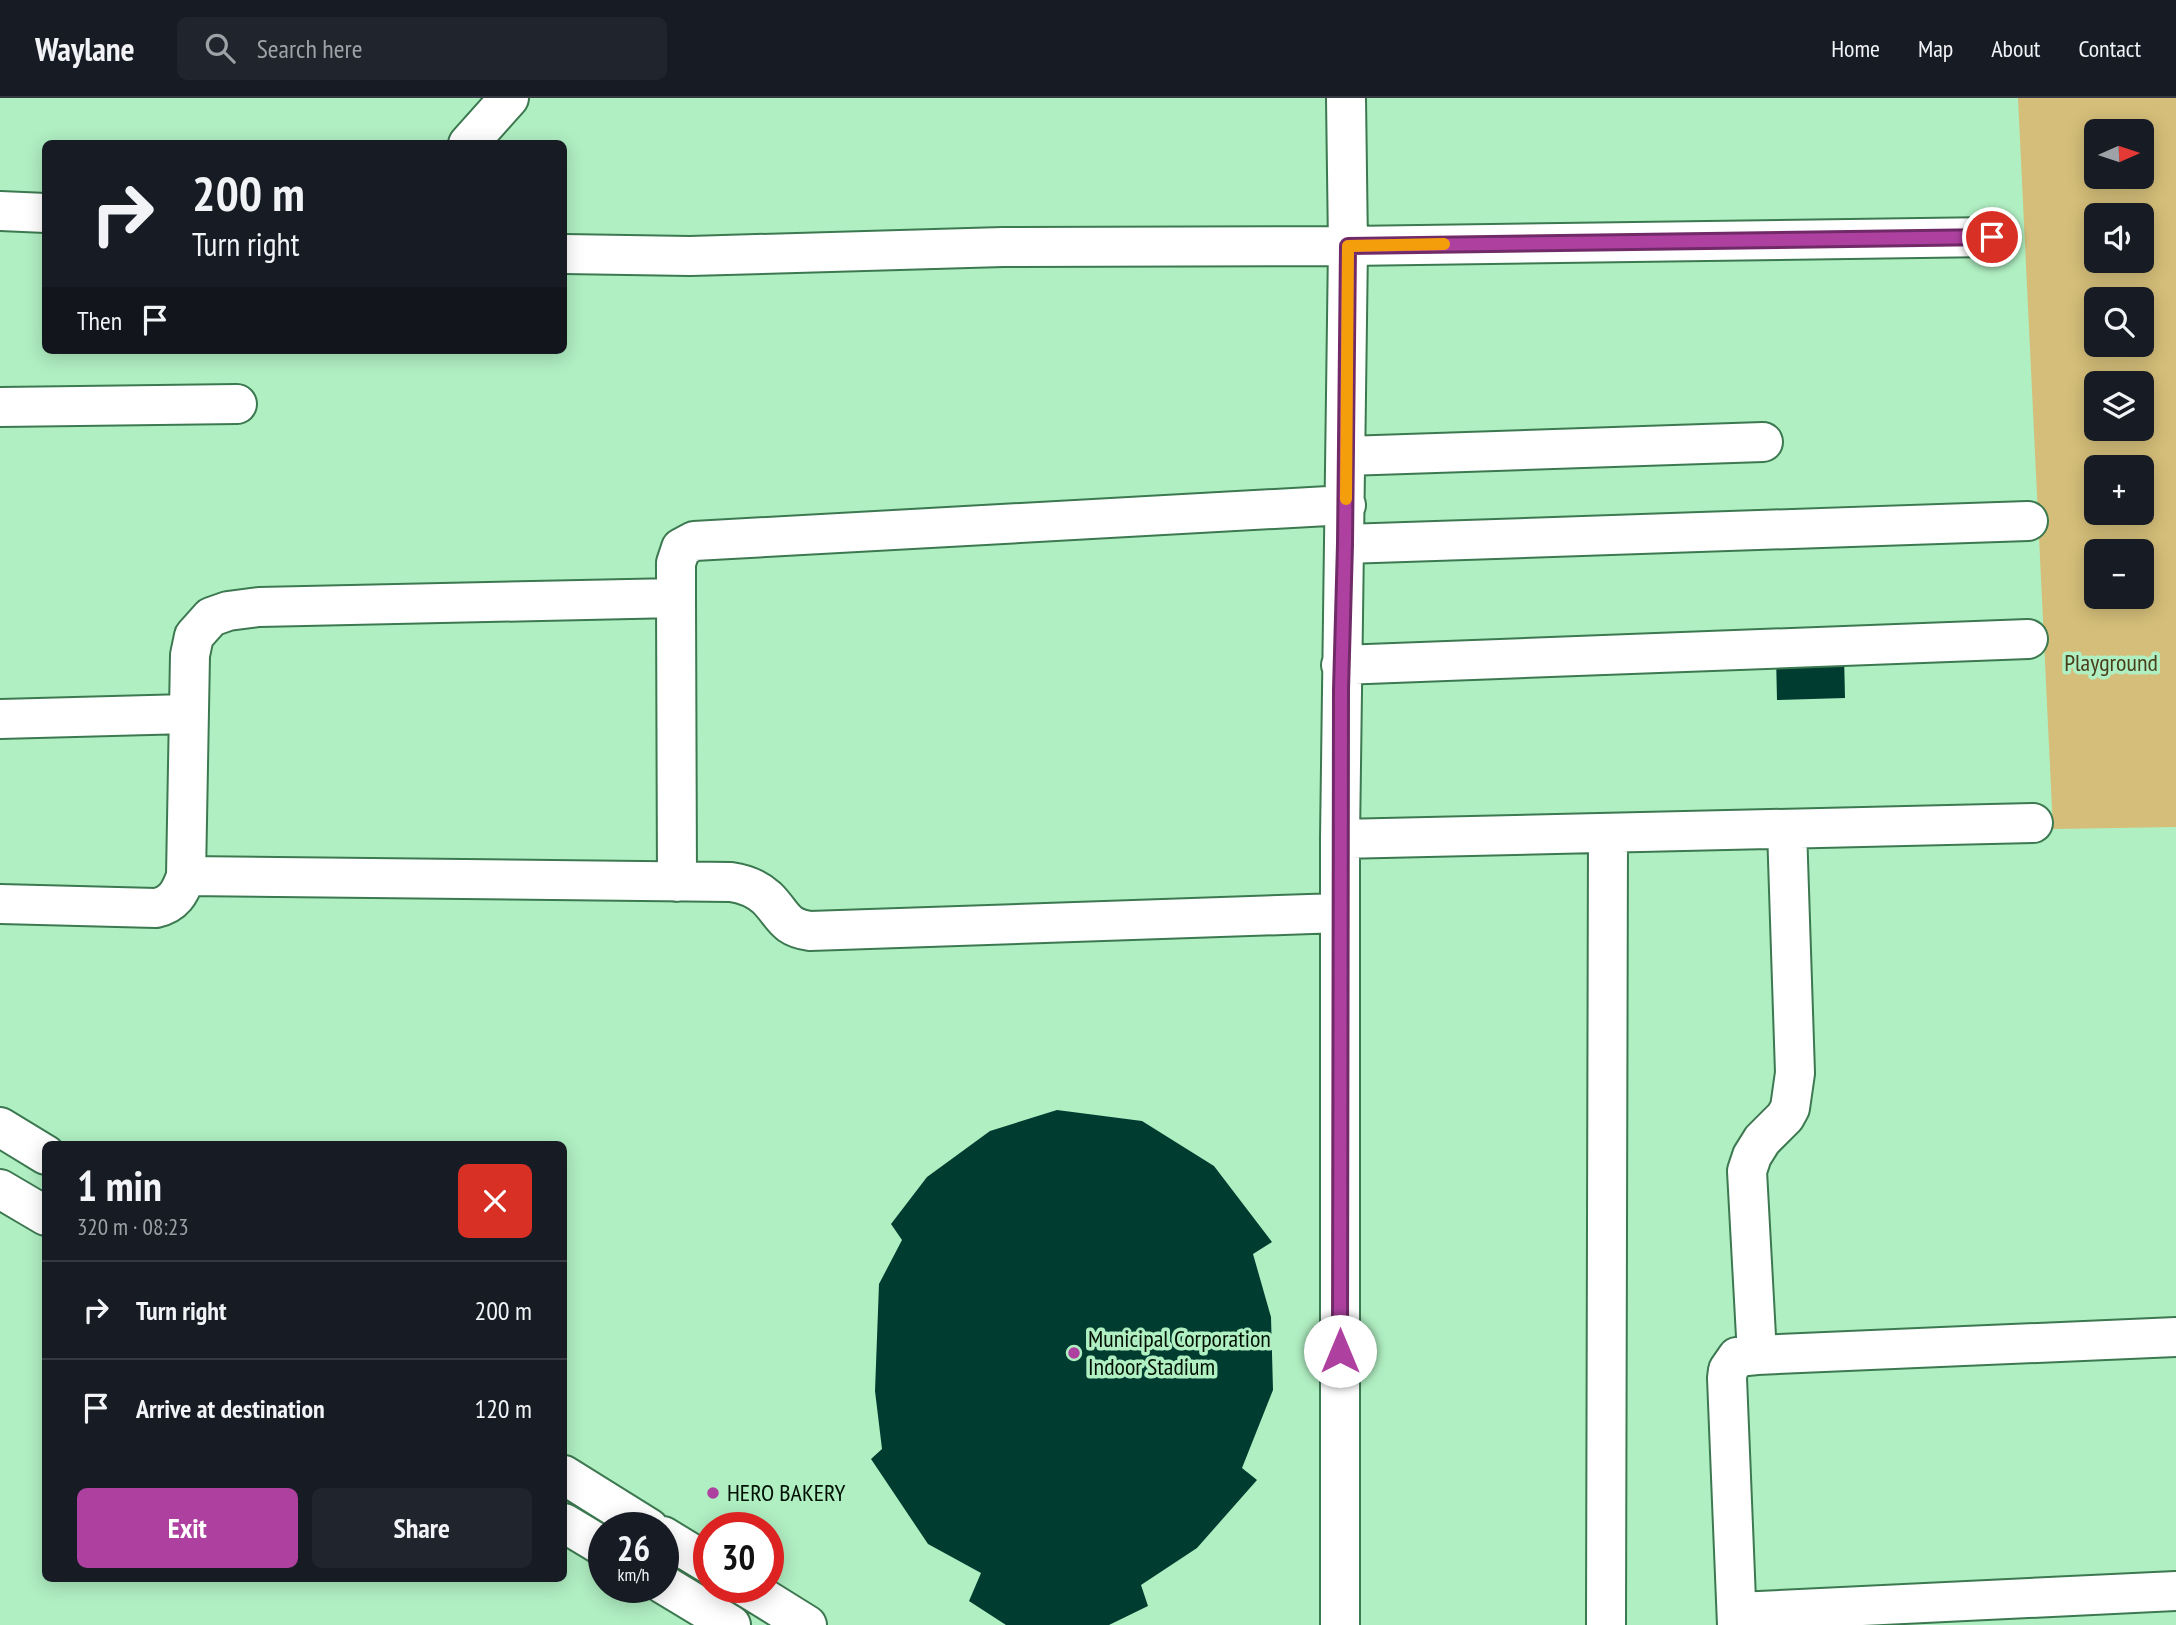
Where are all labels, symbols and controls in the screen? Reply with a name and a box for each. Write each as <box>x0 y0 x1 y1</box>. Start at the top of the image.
search box <box>177 17 667 80</box>
text: Waylane <box>35 27 135 70</box>
icon: search <box>201 29 239 67</box>
text: Search here <box>257 32 362 65</box>
text: Home <box>1831 33 1880 64</box>
text: Map <box>1918 33 1953 64</box>
text: About <box>1991 33 2040 64</box>
text: Contact <box>2078 33 2141 64</box>
north arrow <box>2084 119 2154 189</box>
map controls <box>2084 119 2154 609</box>
text: 200 m <box>192 161 305 225</box>
icon: right <box>77 168 168 259</box>
button: sound <box>2084 203 2154 273</box>
pin <box>1962 207 2022 267</box>
icon: arrive <box>1973 218 2011 256</box>
text: Turn right <box>192 223 300 265</box>
button: search <box>2084 287 2154 357</box>
icon: arrive <box>136 301 174 339</box>
text: Then <box>77 304 122 337</box>
button: layers <box>2084 371 2154 441</box>
button: + <box>2084 455 2154 525</box>
button: − <box>2084 539 2154 609</box>
park label: Playground <box>2064 647 2158 678</box>
text: 1 min <box>77 1158 162 1213</box>
button: close <box>458 1164 532 1238</box>
text: 320 m · 08:23 <box>77 1212 189 1241</box>
icon: right <box>77 1291 115 1329</box>
text: Turn right <box>136 1294 227 1327</box>
text: 200 m <box>474 1294 532 1327</box>
position arrow <box>1303 1314 1377 1388</box>
place label: Municipal Corporation Indoor Stadium <box>1088 1323 1271 1382</box>
marker: Municipal Corporation Indoor Stadium <box>1066 1345 1082 1361</box>
icon: arrive <box>77 1389 115 1427</box>
text: Arrive at destination <box>136 1392 325 1425</box>
text: 120 m <box>474 1392 532 1425</box>
place label: HERO BAKERY <box>727 1477 845 1508</box>
marker: HERO BAKERY <box>705 1485 721 1501</box>
button: Exit <box>77 1488 298 1568</box>
button: Share <box>312 1488 532 1568</box>
speed limit sign: 30 <box>693 1512 784 1603</box>
text: 26 <box>617 1525 650 1571</box>
text: km/h <box>618 1563 649 1586</box>

